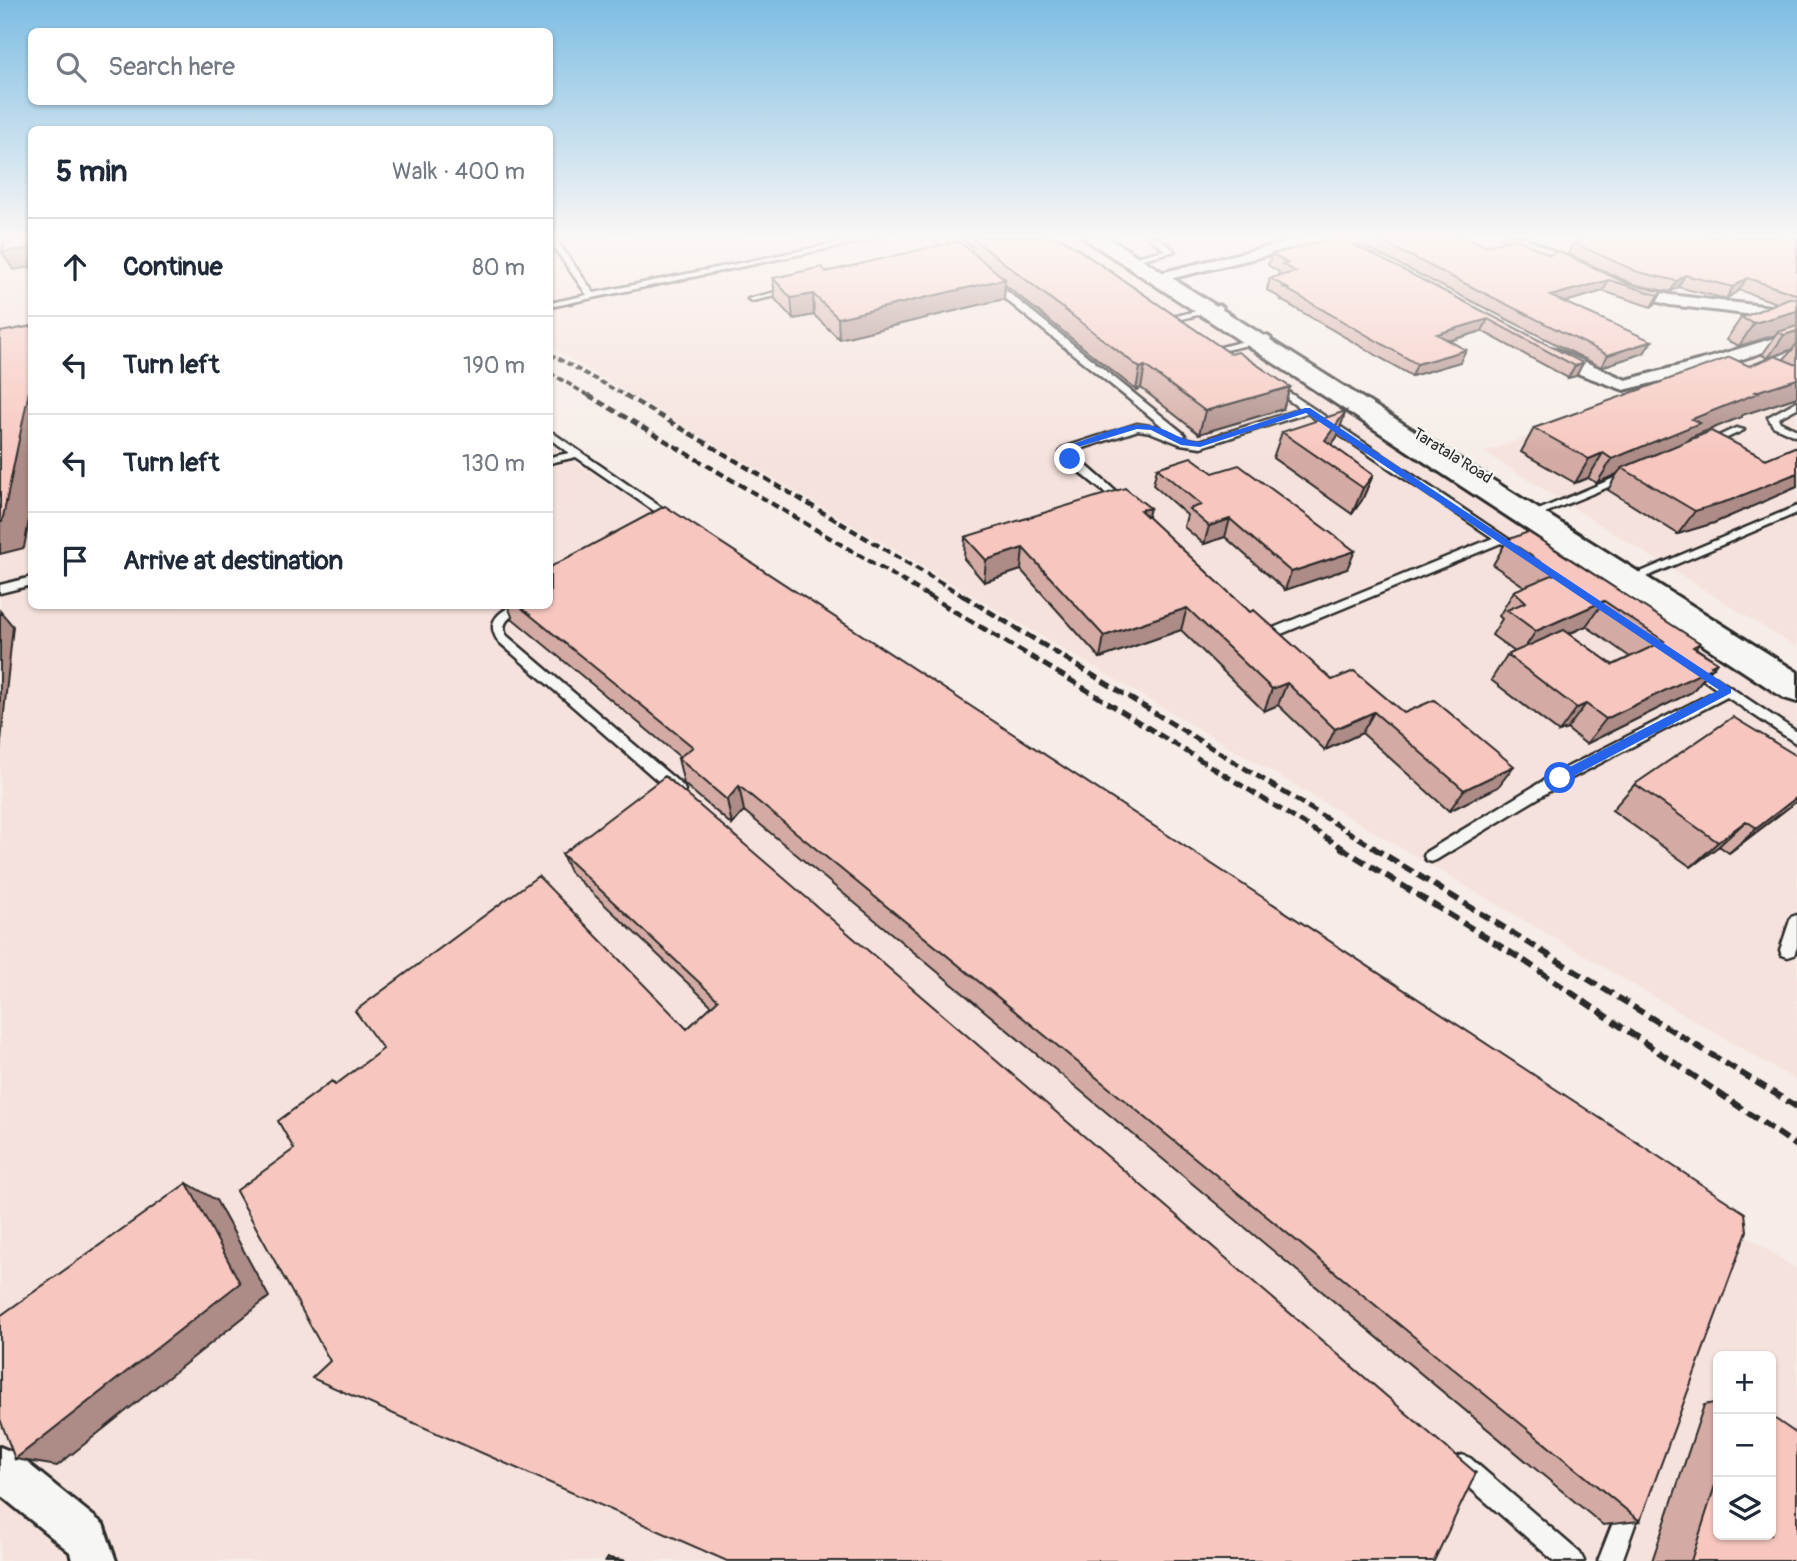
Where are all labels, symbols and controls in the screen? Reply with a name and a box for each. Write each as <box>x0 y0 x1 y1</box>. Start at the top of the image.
search box <box>28 28 553 105</box>
icon: search <box>52 48 90 86</box>
text: Search here <box>108 51 235 83</box>
text: 5 min <box>56 153 127 190</box>
text: Walk · 400 m <box>392 157 525 186</box>
icon: ahead <box>56 248 94 286</box>
text: Continue <box>123 251 223 283</box>
text: 80 m <box>472 253 525 282</box>
icon: left <box>56 346 94 384</box>
text: Turn left <box>123 349 219 381</box>
text: 190 m <box>463 351 525 380</box>
street label: Taratala Road <box>1409 424 1496 488</box>
route end <box>1054 443 1085 474</box>
icon: left <box>56 444 94 482</box>
text: Turn left <box>123 447 219 479</box>
text: 130 m <box>462 449 525 478</box>
icon: arrive <box>56 542 94 580</box>
text: Arrive at destination <box>123 545 343 577</box>
route start <box>1544 762 1575 793</box>
map controls <box>1713 1351 1776 1540</box>
button: + <box>1713 1351 1776 1414</box>
button: − <box>1713 1414 1776 1477</box>
button: layers <box>1713 1477 1776 1540</box>

